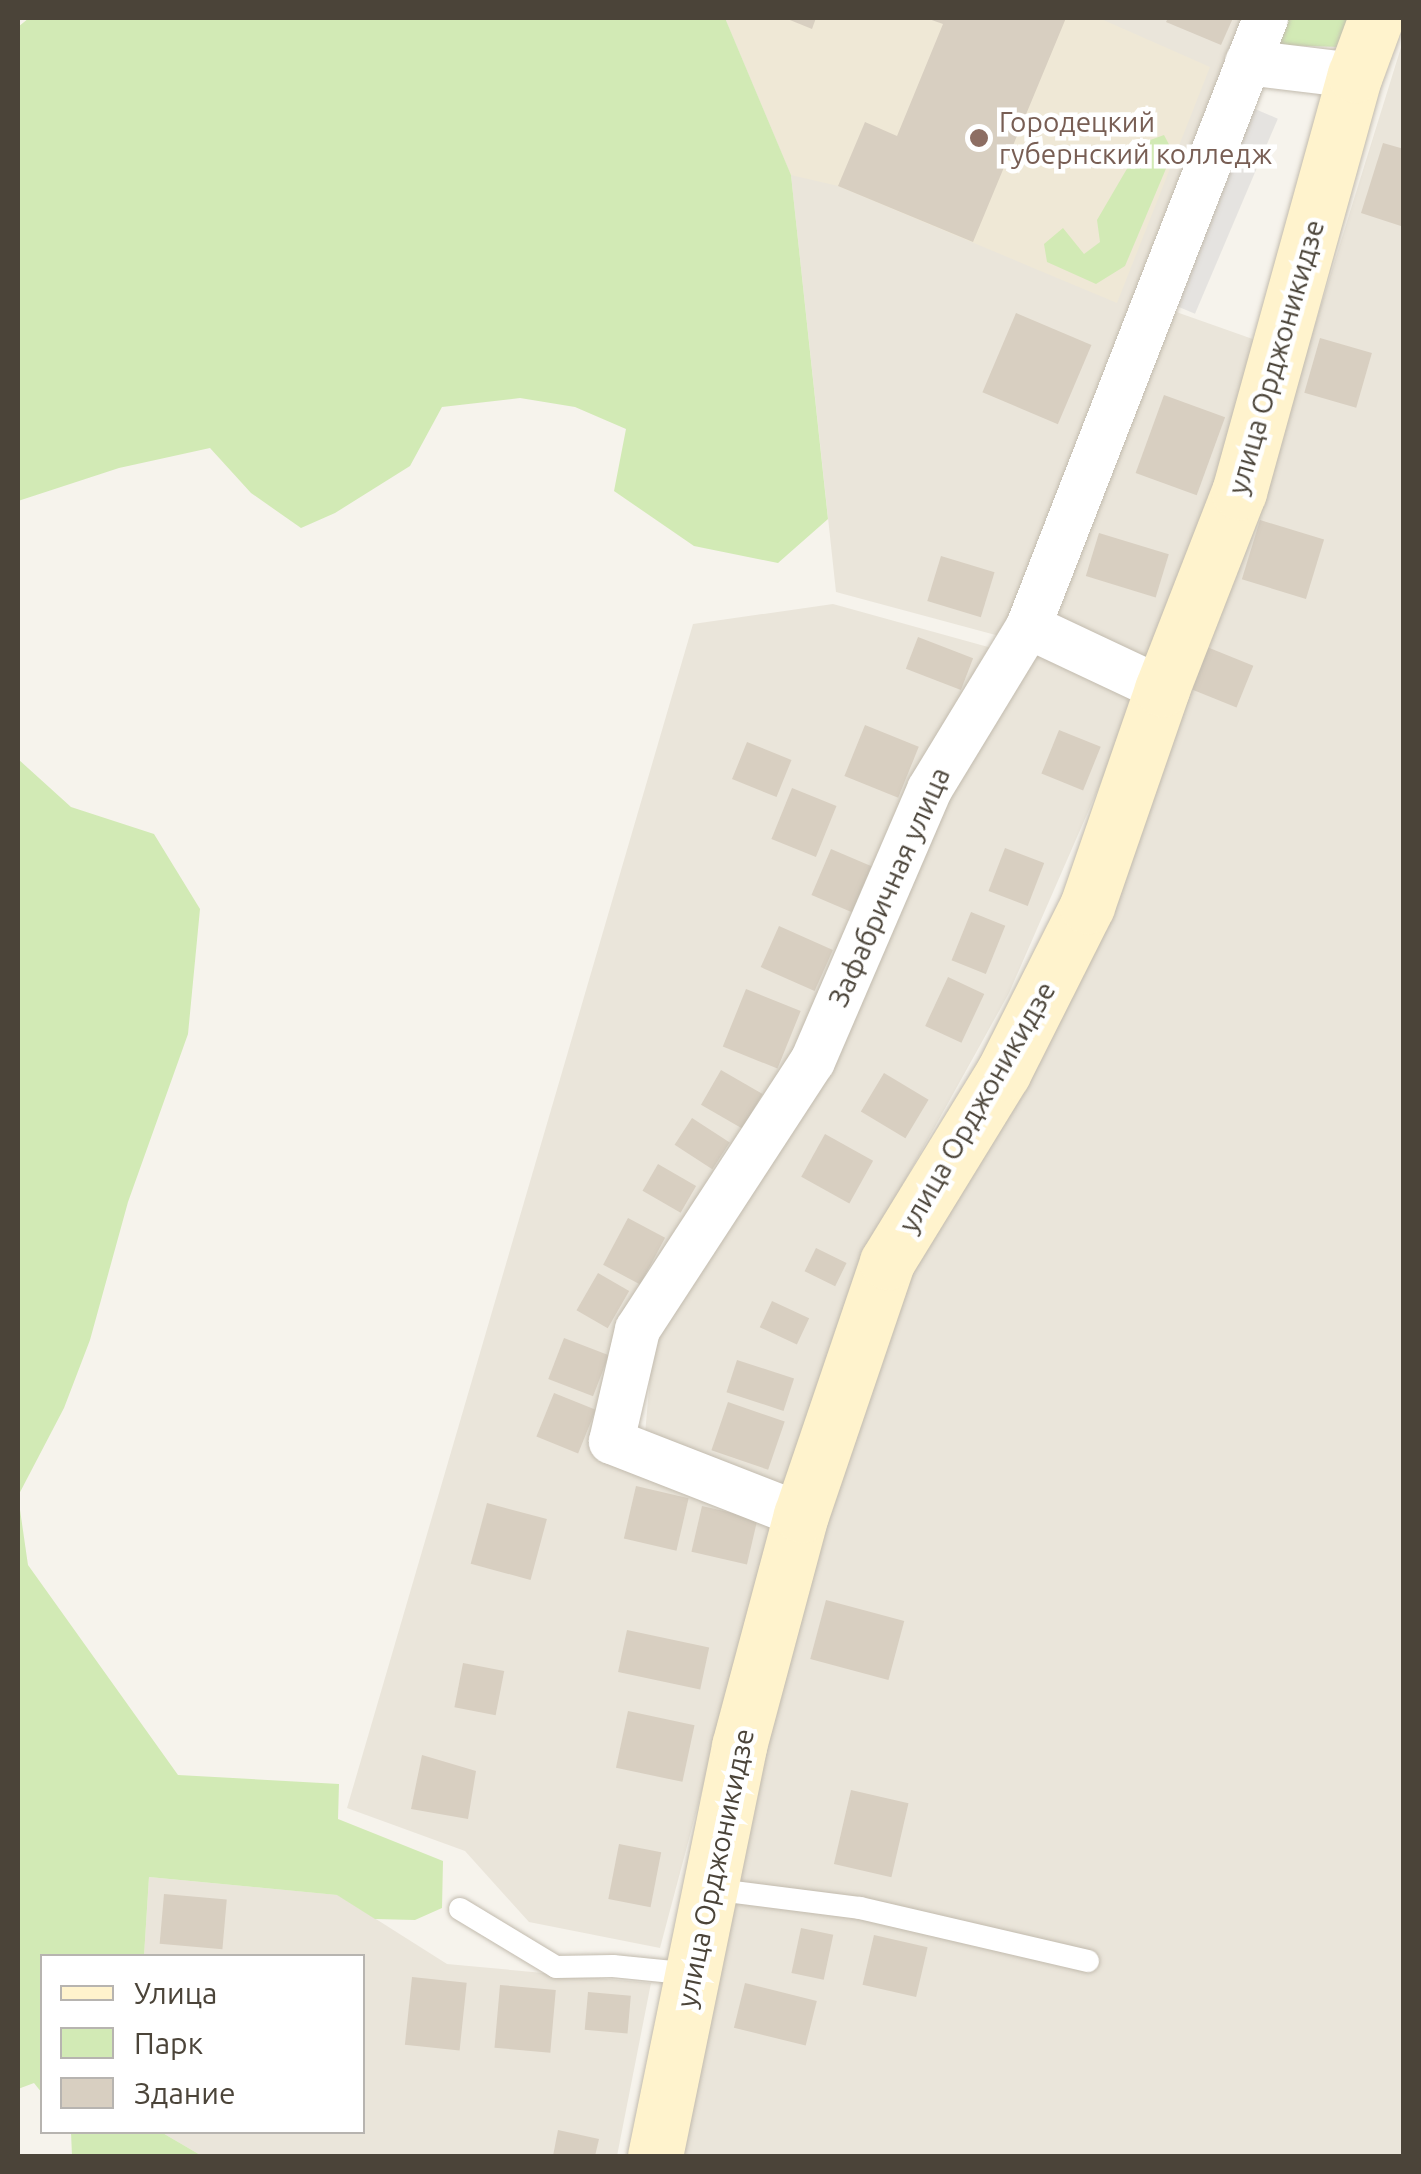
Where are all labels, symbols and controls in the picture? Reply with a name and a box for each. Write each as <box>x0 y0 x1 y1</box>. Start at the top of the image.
place label: Городецкий губернский колледж <box>999 105 1272 171</box>
marker: Городецкий губернский колледж <box>968 127 990 149</box>
street label: улица Орджоникидзе <box>1221 216 1331 498</box>
street label: Зафабричная улица <box>821 762 957 1012</box>
street label: улица Орджоникидзе <box>891 976 1063 1238</box>
street label: улица Орджоникидзе <box>669 1726 761 2010</box>
legend <box>40 1954 365 2134</box>
text: Улица <box>134 1976 218 2010</box>
text: Парк <box>134 2026 203 2060</box>
text: Здание <box>134 2076 236 2110</box>

